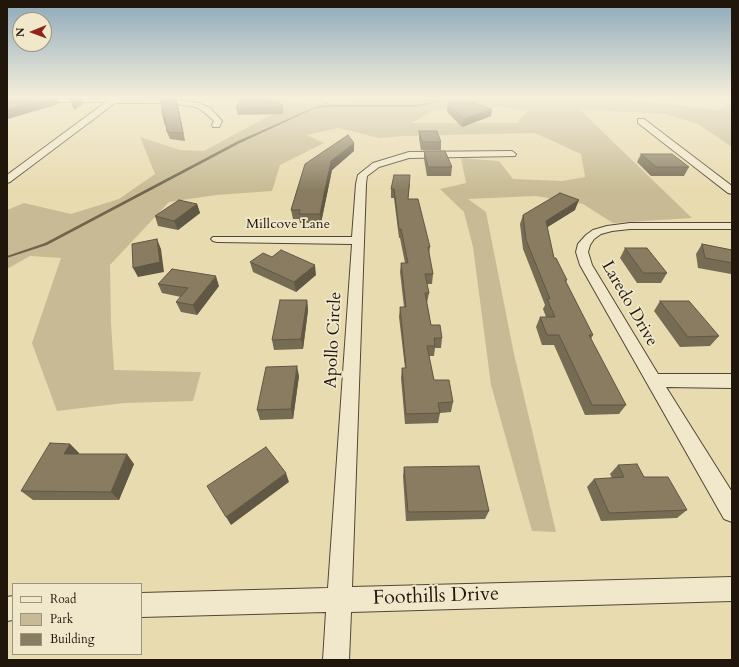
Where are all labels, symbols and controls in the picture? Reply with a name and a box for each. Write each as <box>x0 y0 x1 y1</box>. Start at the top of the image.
north arrow <box>12 12 52 52</box>
text: N <box>13 27 28 37</box>
street label: Millcove Lane <box>246 217 330 233</box>
street label: Laredo Drive <box>596 258 662 350</box>
street label: Apollo Circle <box>321 291 347 389</box>
legend <box>12 583 142 655</box>
street label: Foothills Drive <box>372 583 500 611</box>
text: Road <box>50 591 76 607</box>
text: Park <box>50 611 73 627</box>
text: Building <box>50 631 94 647</box>

